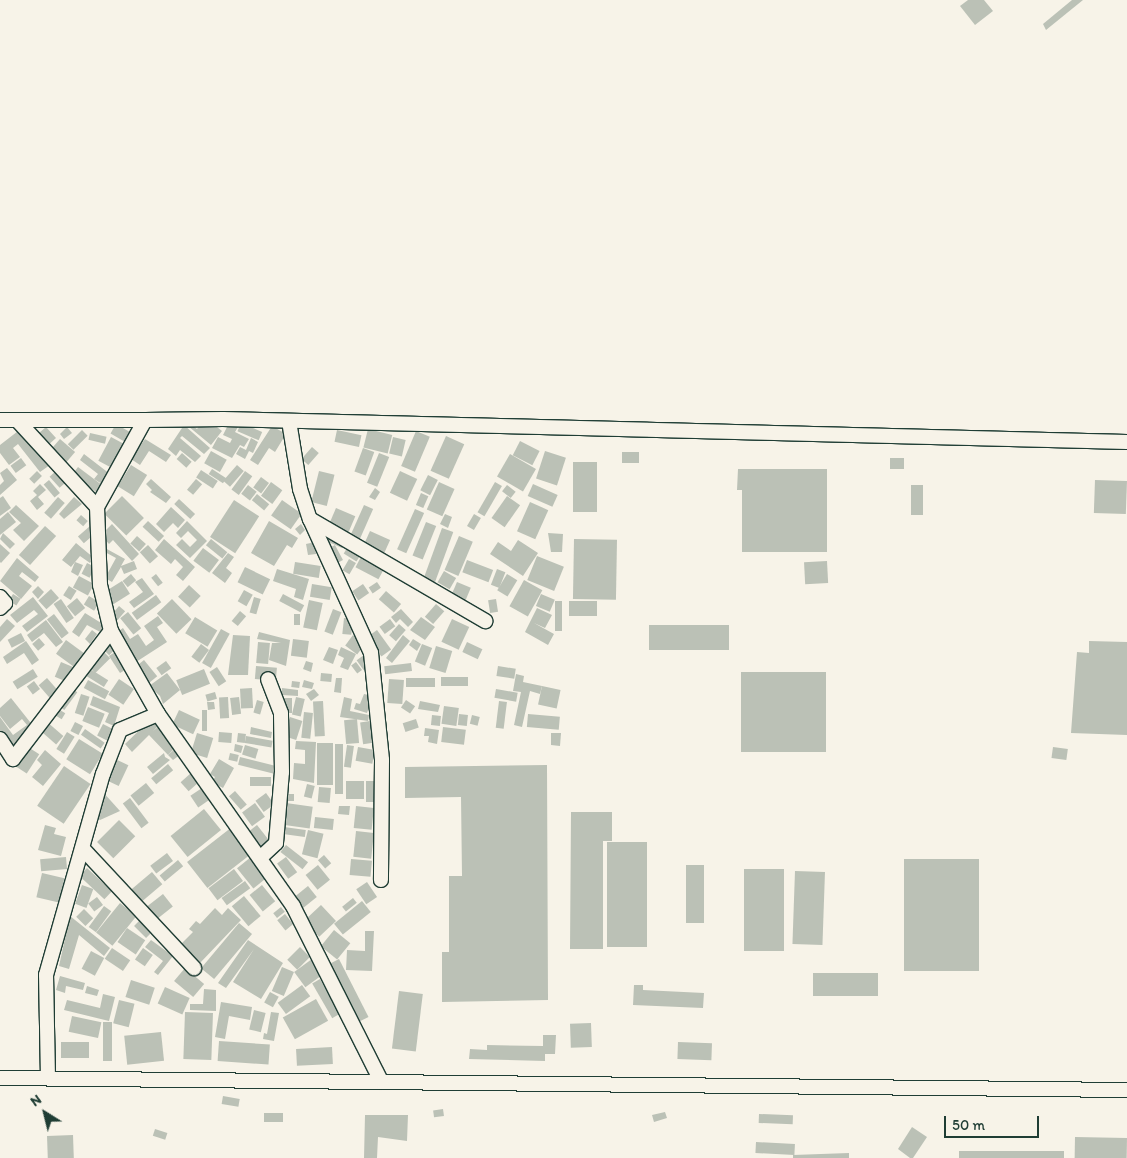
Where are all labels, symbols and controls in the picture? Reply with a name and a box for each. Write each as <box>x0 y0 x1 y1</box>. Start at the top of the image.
north arrow <box>20 1088 70 1138</box>
text: N <box>27 1091 45 1110</box>
scale bar <box>947 1106 1042 1138</box>
text: 50 m <box>952 1116 985 1134</box>

